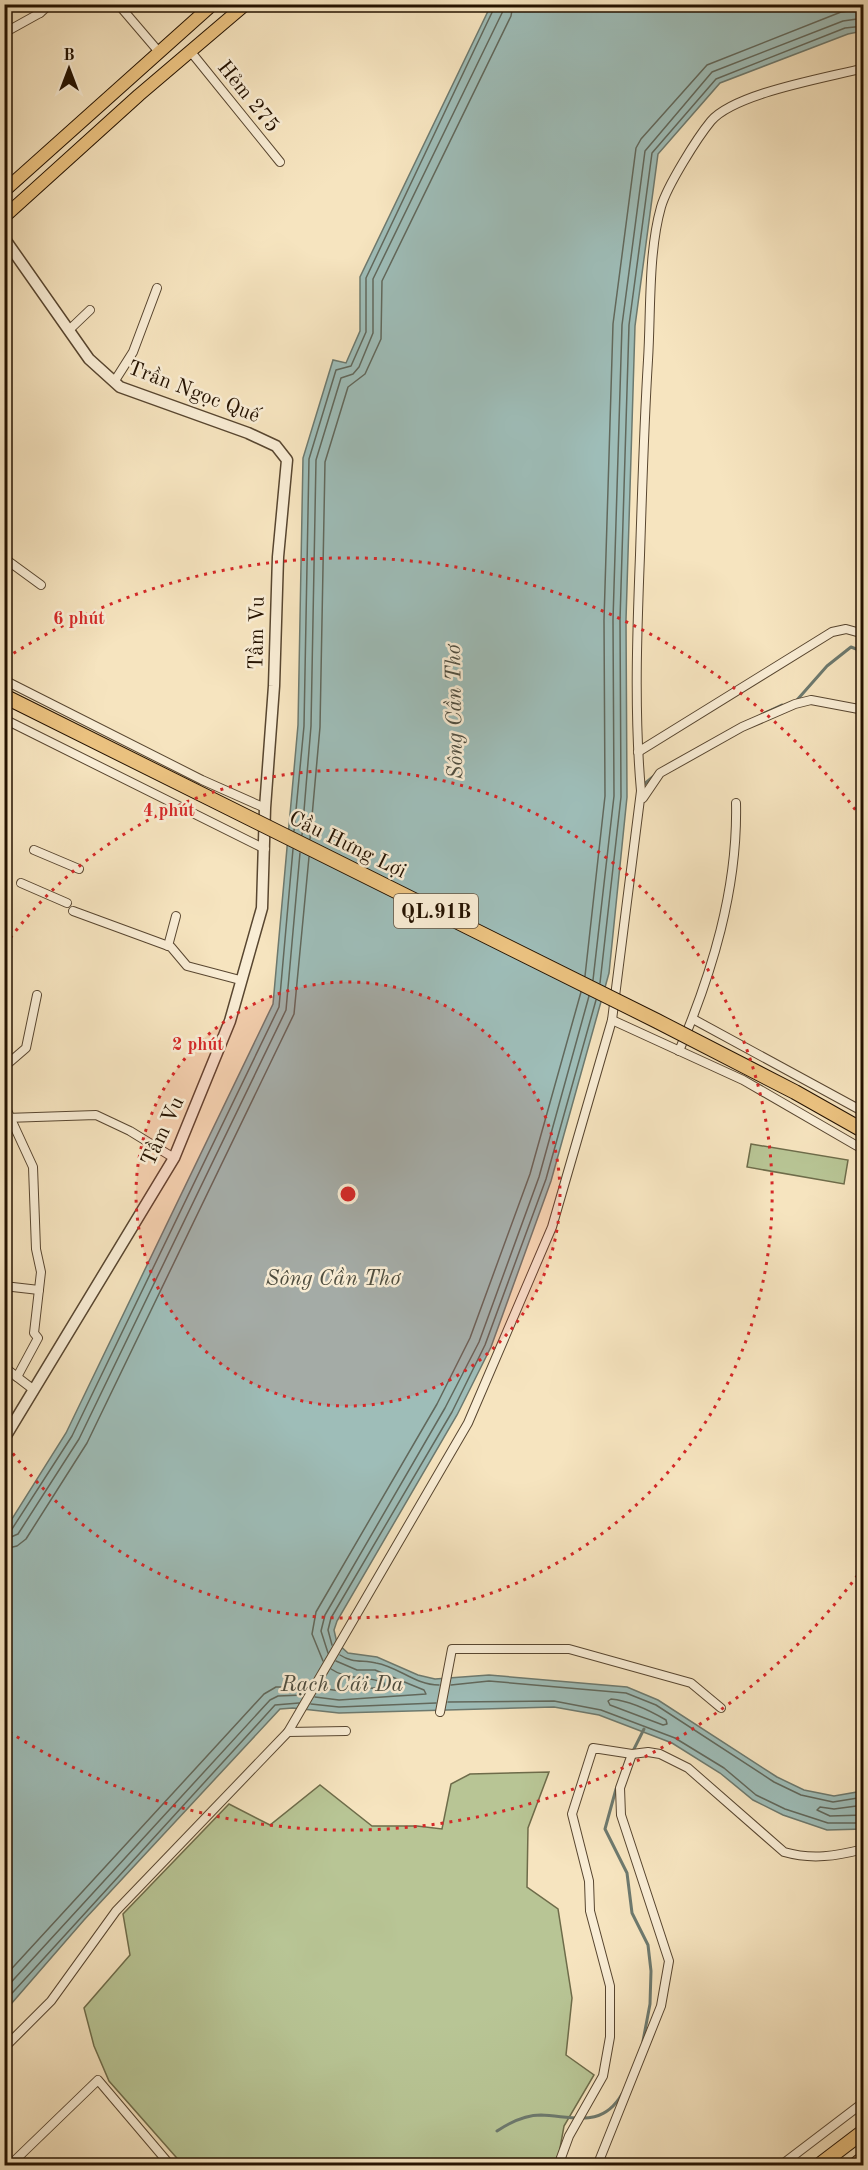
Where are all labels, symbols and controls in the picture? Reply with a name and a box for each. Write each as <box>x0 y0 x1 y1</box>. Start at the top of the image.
north arrow <box>39 39 99 99</box>
text: B <box>63 48 75 64</box>
street label: Hẻm 275 <box>213 57 283 137</box>
street label: Trần Ngọc Quế <box>124 356 264 428</box>
street label: Tầm Vu <box>244 596 269 670</box>
text: 6 phút <box>53 610 105 628</box>
water label: Sông Cần Thơ <box>442 643 467 780</box>
text: 4 phút <box>143 802 195 820</box>
street label: Cầu Hưng Lợi <box>285 806 410 883</box>
road number: QL.91B <box>394 894 478 928</box>
text: 2 phút <box>172 1036 224 1054</box>
street label: Tầm Vu <box>136 1093 188 1169</box>
centre of rings <box>338 1184 358 1204</box>
water label: Sông Cần Thơ <box>266 1267 401 1290</box>
water label: Rạch Cái Da <box>280 1674 404 1696</box>

